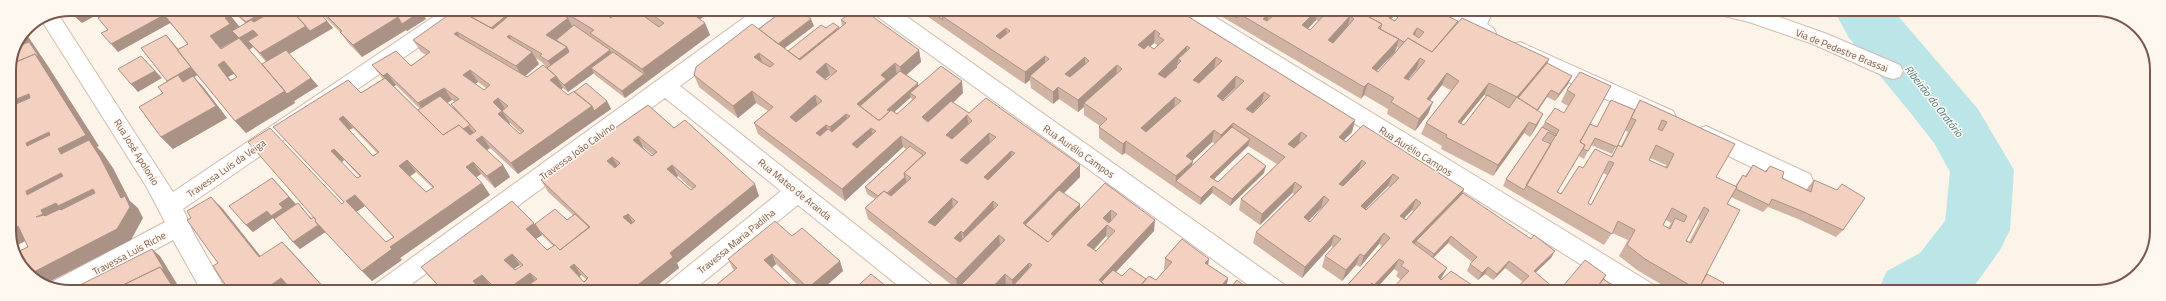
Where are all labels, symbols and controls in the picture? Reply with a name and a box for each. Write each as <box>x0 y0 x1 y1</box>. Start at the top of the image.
street label: Via de Pedestre Brassai <box>1793 25 1890 76</box>
water label: Ribeirão do Oratório <box>1901 62 1967 141</box>
street label: Rua José Apolonio <box>110 116 163 188</box>
street label: Travessa João Calvino <box>536 119 618 184</box>
street label: Rua Aurélio Campos <box>1040 121 1118 182</box>
street label: Rua Aurélio Campos <box>1376 123 1456 180</box>
street label: Travessa Luís da Veiga <box>184 135 269 201</box>
street label: Rua Mateo de Aranda <box>755 155 835 224</box>
street label: Travessa Maria Padilha <box>694 205 779 278</box>
street label: Travessa Luís Riche <box>90 228 169 279</box>

